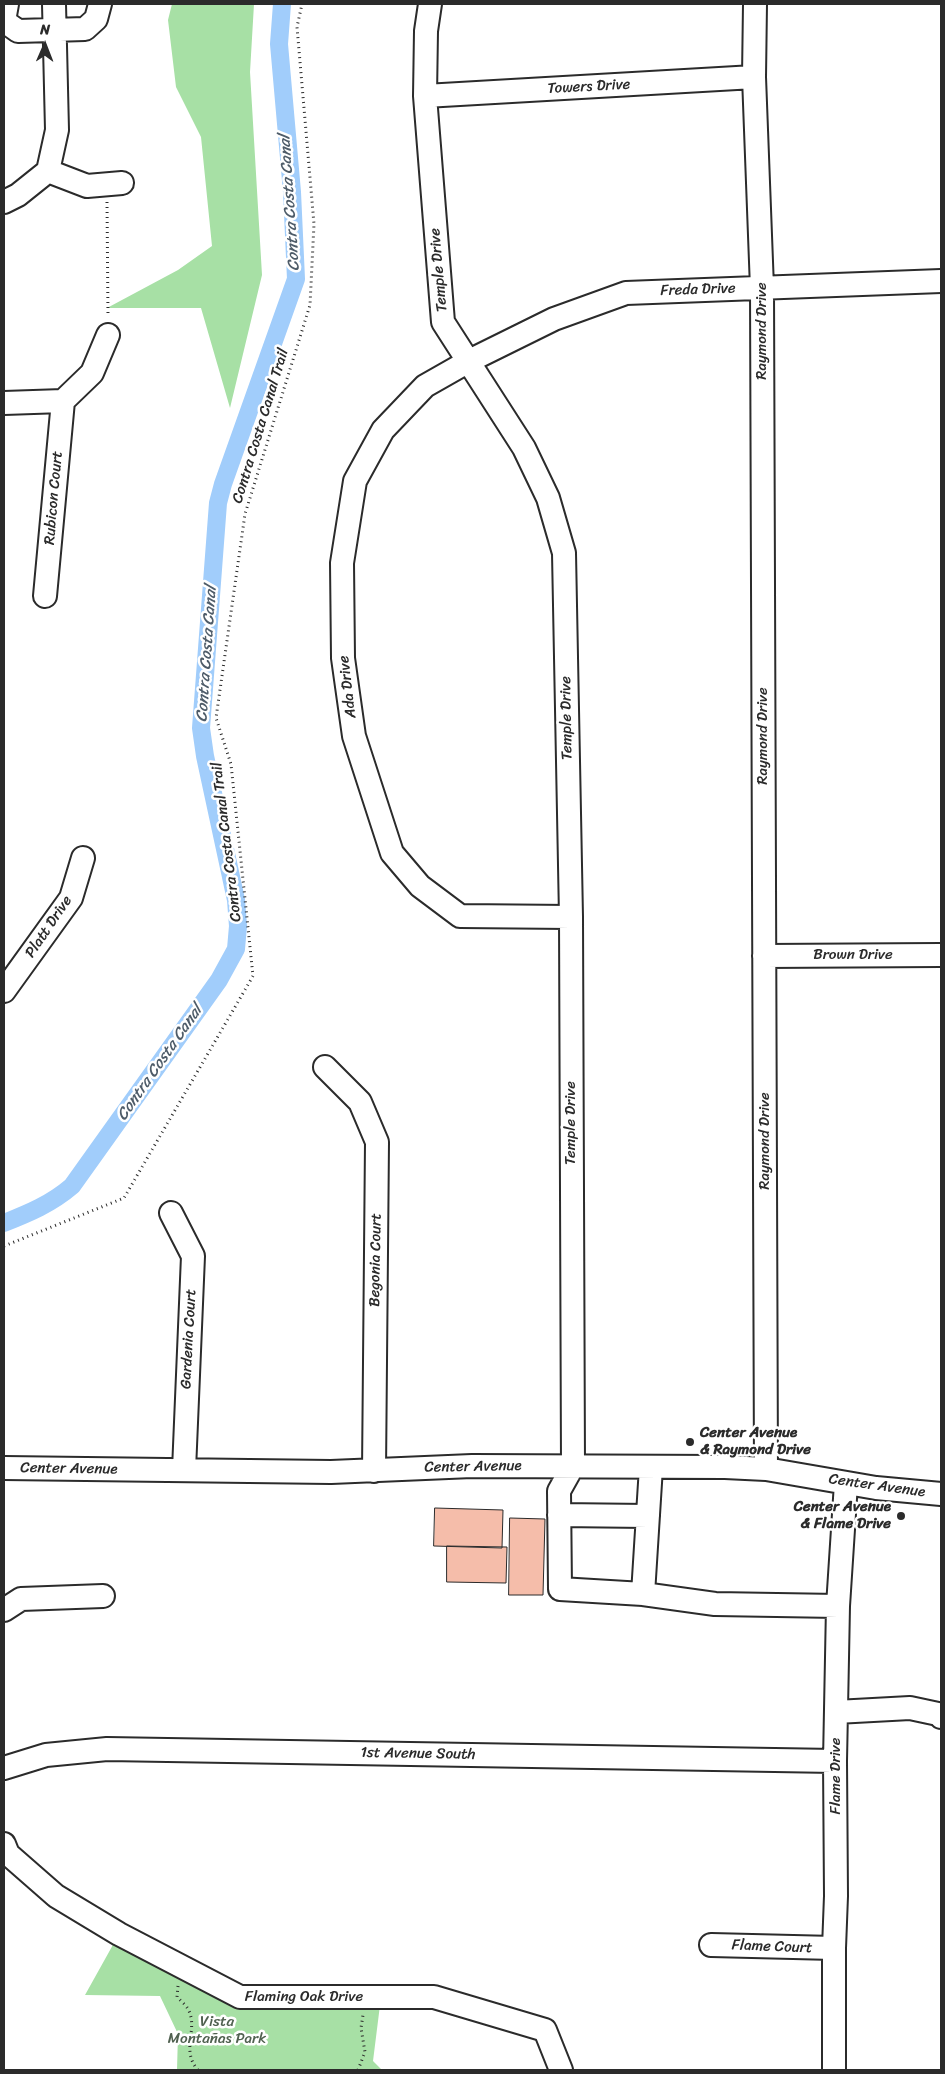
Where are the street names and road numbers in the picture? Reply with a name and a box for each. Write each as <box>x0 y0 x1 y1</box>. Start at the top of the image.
street label: Towers Drive <box>547 76 631 98</box>
street label: Temple Drive <box>426 227 452 313</box>
street label: Freda Drive <box>660 280 736 300</box>
street label: Raymond Drive <box>753 282 771 380</box>
street label: Contra Costa Canal Trail <box>229 346 293 506</box>
street label: Rubicon Court <box>41 450 67 546</box>
street label: Ada Drive <box>335 655 361 719</box>
street label: Temple Drive <box>557 676 577 760</box>
street label: Raymond Drive <box>754 687 772 785</box>
street label: Contra Costa Canal Trail <box>208 761 246 923</box>
street label: Platt Drive <box>22 892 76 962</box>
street label: Brown Drive <box>813 946 893 964</box>
street label: Temple Drive <box>562 1081 580 1165</box>
street label: Raymond Drive <box>756 1092 774 1190</box>
street label: Begonia Court <box>366 1213 386 1307</box>
street label: Gardenia Court <box>177 1289 201 1389</box>
street label: Center Avenue <box>424 1457 522 1477</box>
street label: Center Avenue <box>20 1459 118 1479</box>
street label: Center Avenue <box>828 1470 926 1502</box>
street label: Flame Drive <box>827 1737 845 1815</box>
street label: 1st Avenue South <box>360 1744 476 1764</box>
street label: Flame Court <box>731 1937 813 1957</box>
street label: Flaming Oak Drive <box>245 1988 363 2006</box>

